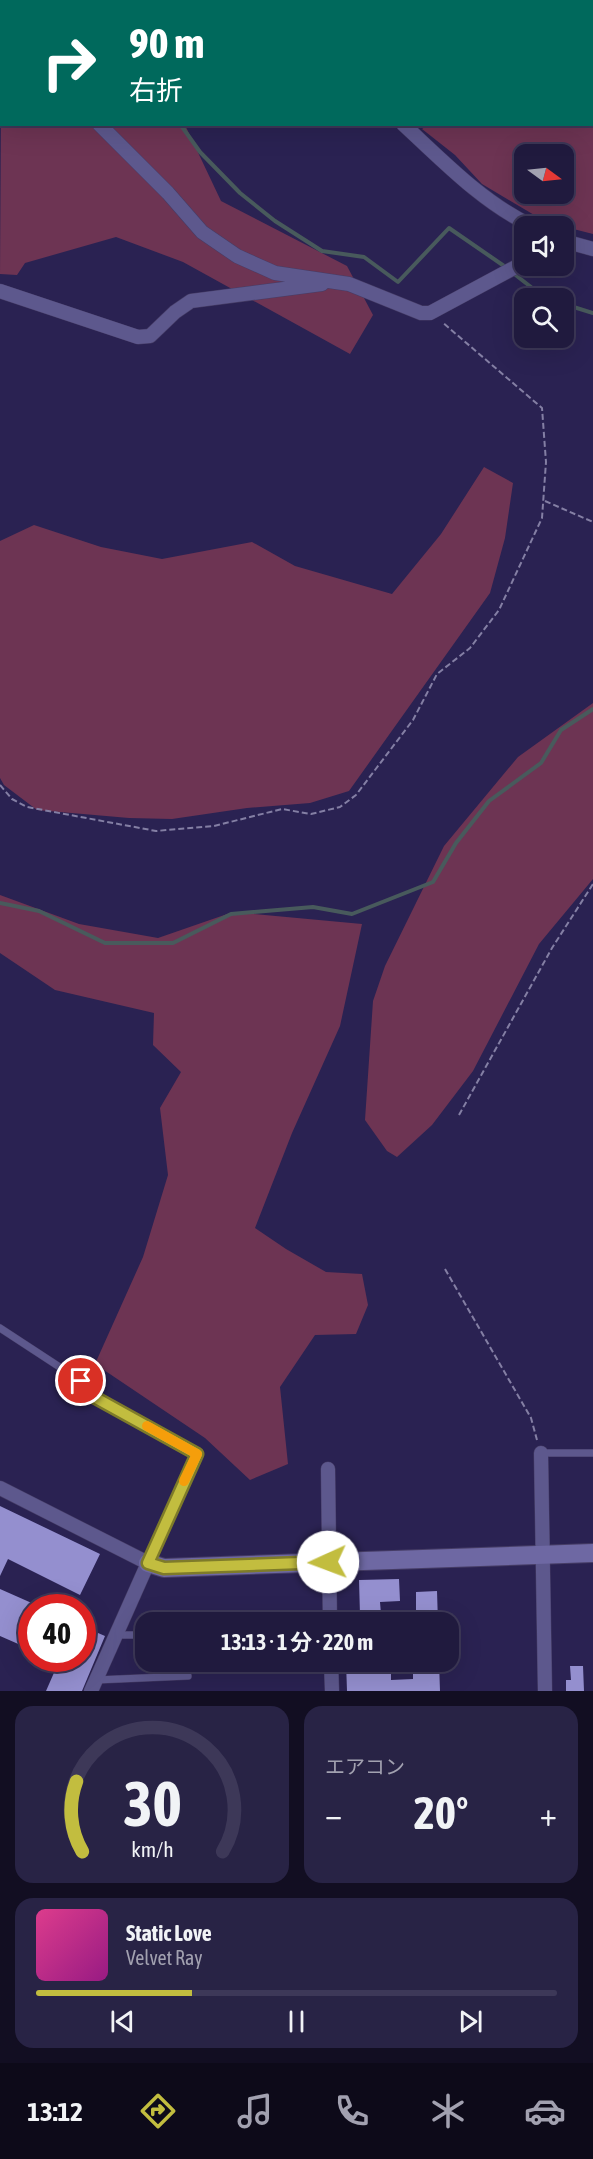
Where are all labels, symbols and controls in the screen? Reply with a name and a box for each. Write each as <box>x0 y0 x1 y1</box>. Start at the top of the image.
text: 90 m <box>129 19 204 67</box>
icon: right <box>30 24 108 102</box>
text: 右折 <box>129 75 183 106</box>
north arrow <box>514 144 574 204</box>
map controls <box>514 144 574 348</box>
button: sound <box>514 216 574 276</box>
button: search <box>514 288 574 348</box>
pin <box>55 1355 106 1406</box>
icon: arrive <box>64 1364 97 1397</box>
position arrow <box>296 1530 360 1594</box>
speed limit sign: 40 <box>18 1594 96 1672</box>
text: 13:13 · 1 分 · 220 m <box>221 1629 373 1655</box>
text: エアコン <box>325 1755 405 1778</box>
text: 30 <box>123 1768 181 1839</box>
text: 20° <box>414 1787 468 1839</box>
text: − <box>325 1795 342 1833</box>
text: + <box>540 1795 557 1833</box>
text: km/h <box>131 1837 173 1862</box>
text: Static Love <box>126 1920 212 1946</box>
text: Velvet Ray <box>126 1946 203 1969</box>
icon: previous <box>106 2005 139 2038</box>
icon: pause <box>280 2005 313 2038</box>
icon: next <box>454 2005 487 2038</box>
icon: directions <box>137 2090 179 2132</box>
icon: music <box>234 2090 276 2132</box>
icon: phone <box>331 2090 373 2132</box>
icon: climate <box>427 2090 469 2132</box>
icon: car <box>524 2090 566 2132</box>
text: 13:12 <box>27 2096 83 2127</box>

